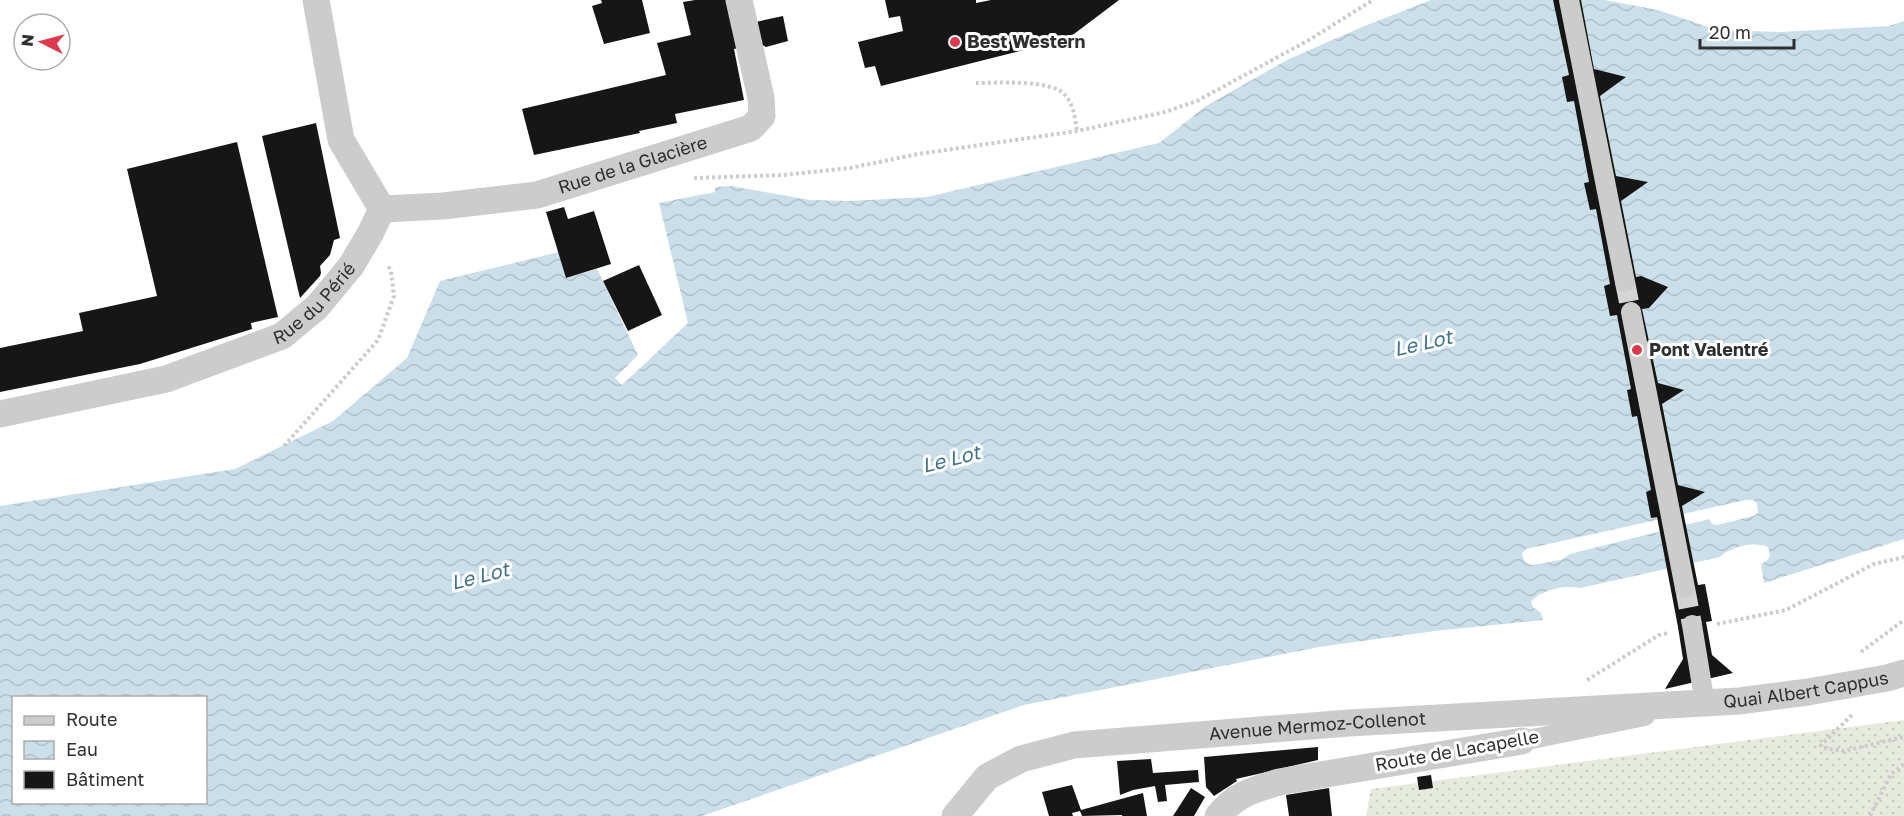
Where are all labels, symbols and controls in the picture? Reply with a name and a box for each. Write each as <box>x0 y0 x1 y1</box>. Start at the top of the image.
north arrow <box>12 12 72 72</box>
scale bar <box>1700 12 1794 50</box>
text: 20 m <box>1709 21 1751 43</box>
place label: Best Western <box>967 30 1086 52</box>
text: N <box>17 33 38 48</box>
marker: Best Western <box>948 35 962 49</box>
street label: Rue de la Glacière <box>555 130 710 198</box>
street label: Rue du Périé <box>270 257 359 348</box>
water label: Le Lot <box>1391 323 1456 360</box>
place label: Pont Valentré <box>1649 338 1769 360</box>
marker: Pont Valentré <box>1630 343 1644 357</box>
water label: Le Lot <box>919 439 984 477</box>
water label: Le Lot <box>448 556 513 594</box>
street label: Quai Albert Cappus <box>1723 666 1890 712</box>
legend <box>12 696 207 804</box>
street label: Avenue Mermoz-Collenot <box>1208 707 1427 744</box>
text: Route <box>66 708 117 730</box>
street label: Route de Lacapelle <box>1373 725 1540 775</box>
text: Eau <box>66 738 98 760</box>
text: Bâtiment <box>66 768 145 790</box>

